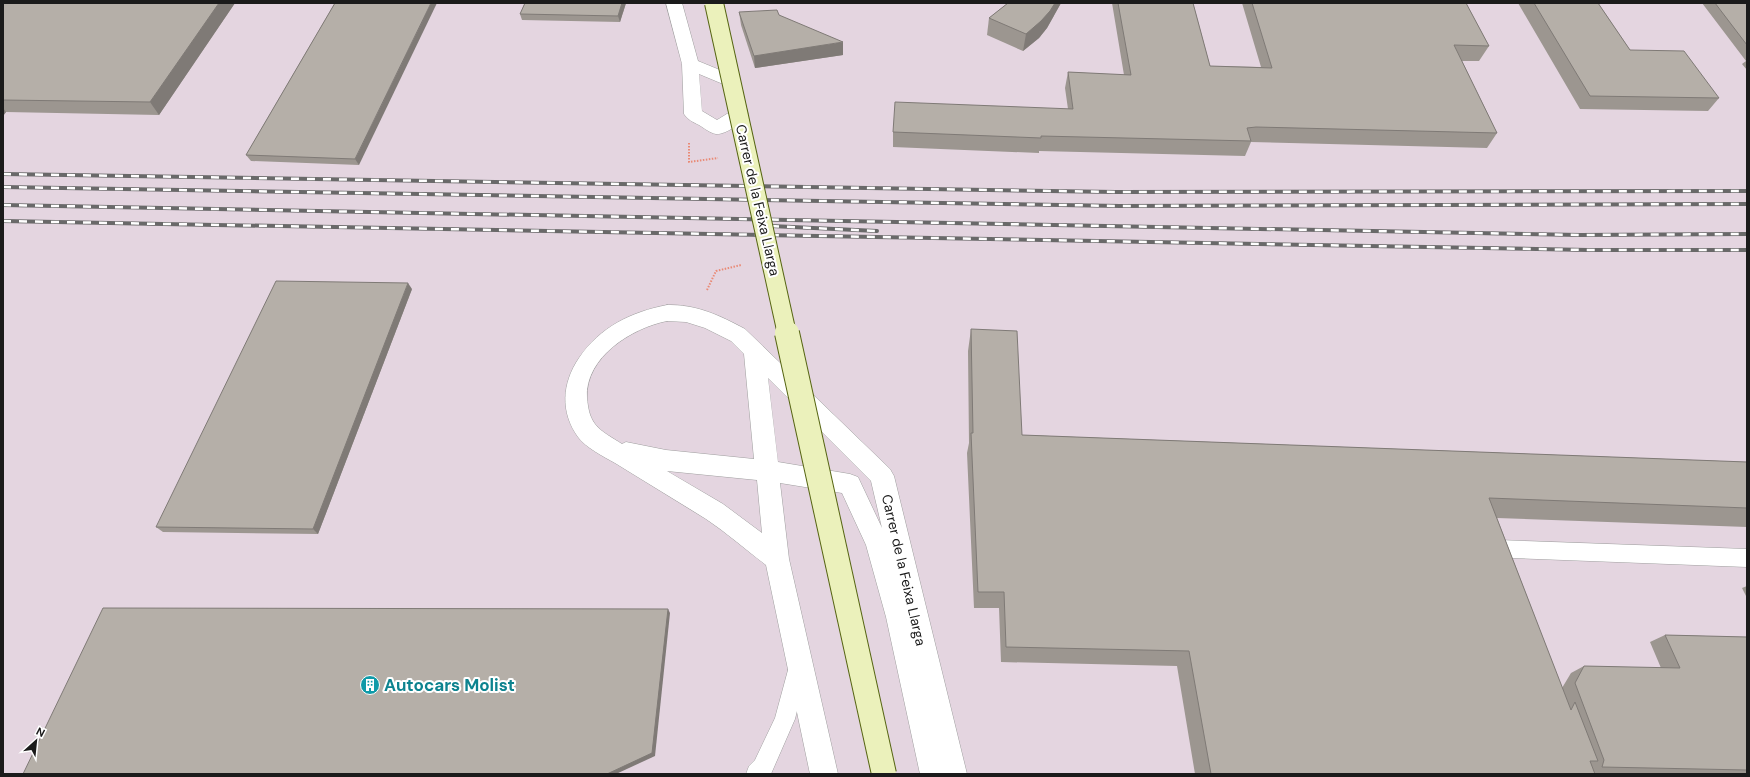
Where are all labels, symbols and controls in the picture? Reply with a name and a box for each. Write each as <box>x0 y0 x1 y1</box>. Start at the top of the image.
street label: Carrer de la Feixa Llarga <box>732 123 784 277</box>
street label: Carrer de la Feixa Llarga <box>878 493 930 647</box>
building icon: Autocars Molist <box>359 674 381 696</box>
place label: Autocars Molist <box>384 674 515 696</box>
north arrow <box>16 721 56 761</box>
text: N <box>34 724 47 740</box>

